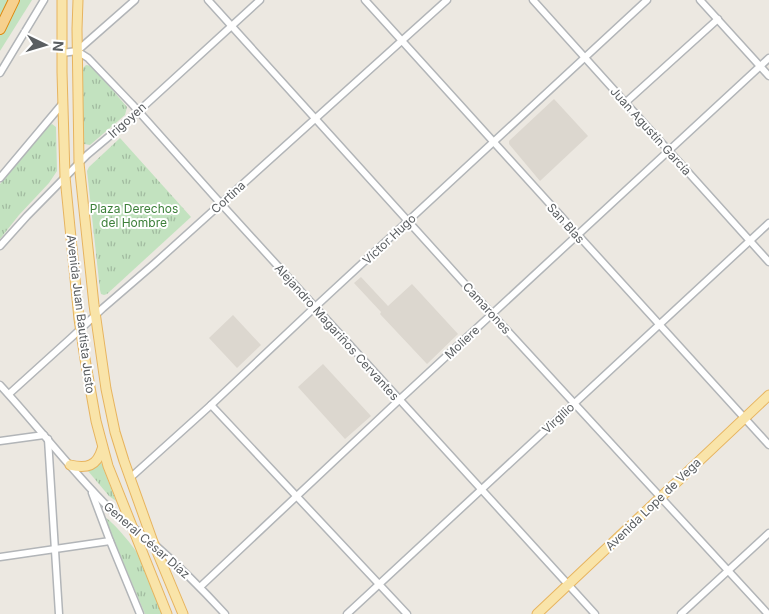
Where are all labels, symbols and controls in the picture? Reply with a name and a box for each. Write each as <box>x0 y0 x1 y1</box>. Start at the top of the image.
north arrow <box>20 20 70 70</box>
text: N <box>50 40 67 52</box>
street label: Juan Agustín García <box>607 84 695 178</box>
street label: Irigoyen <box>105 99 149 141</box>
street label: Cortina <box>208 178 248 216</box>
street label: San Blas <box>544 200 588 246</box>
park label: Plaza Derechos del Hombre <box>90 201 178 230</box>
street label: Víctor Hugo <box>359 210 419 268</box>
street label: Avenida Juan Bautista Justo <box>64 234 98 394</box>
street label: Alejandro Magariños Cervantes <box>272 261 402 403</box>
street label: Camarones <box>460 279 514 337</box>
street label: Moliere <box>441 322 483 362</box>
street label: Virgilio <box>539 399 577 437</box>
street label: Avenida Lope de Vega <box>602 455 704 553</box>
street label: General César Díaz <box>101 499 193 581</box>

